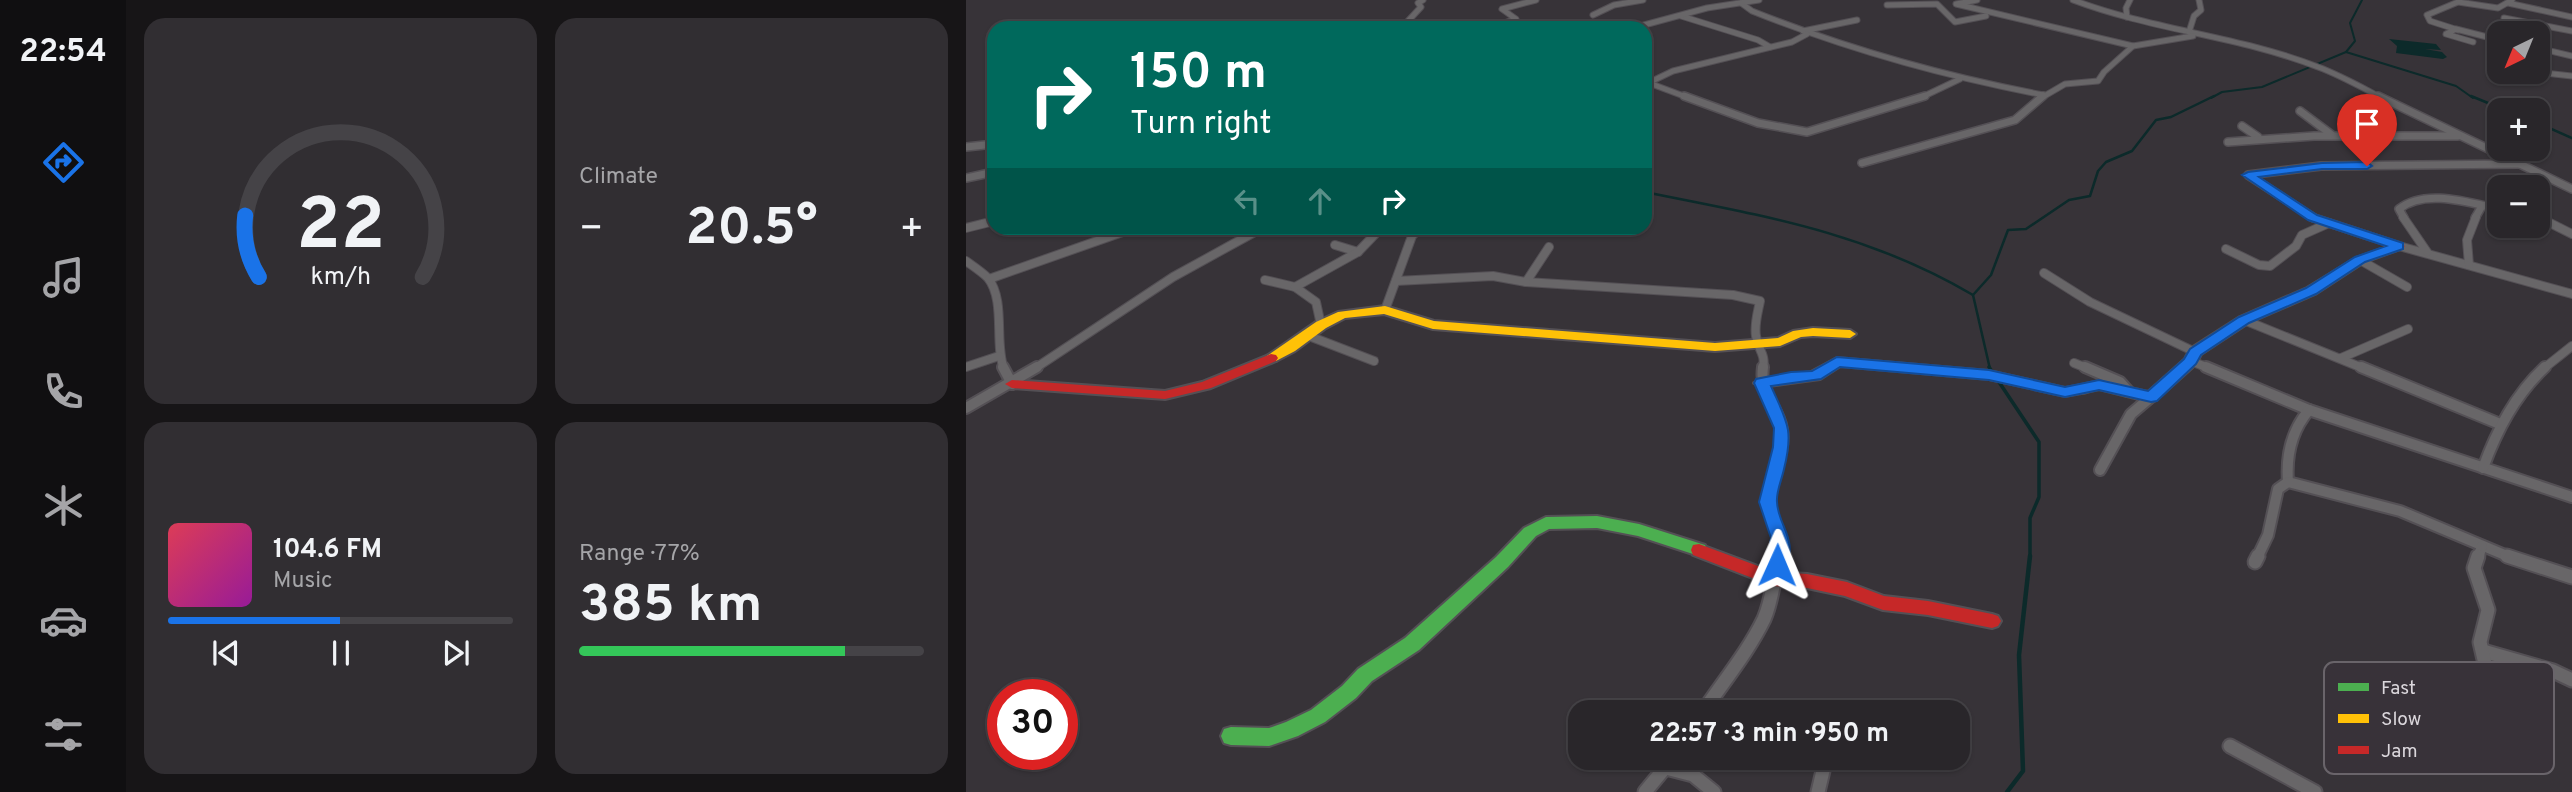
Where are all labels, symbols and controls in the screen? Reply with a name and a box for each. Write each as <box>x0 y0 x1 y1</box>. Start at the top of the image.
north arrow <box>2487 21 2550 84</box>
map controls <box>2487 21 2550 238</box>
text: 22:54 <box>19 33 107 73</box>
text: 150 m <box>1130 44 1267 106</box>
icon: right <box>1015 49 1106 140</box>
pin <box>2337 94 2397 166</box>
button: + <box>2487 98 2550 161</box>
text: Turn right <box>1130 105 1272 145</box>
icon: arrive <box>2348 105 2386 143</box>
icon: directions <box>39 138 88 187</box>
text: Climate <box>579 163 658 192</box>
button: − <box>2487 175 2550 238</box>
icon: left <box>1228 182 1266 220</box>
icon: ahead <box>1301 182 1339 220</box>
icon: right <box>1374 182 1412 220</box>
text: 22 <box>296 183 385 275</box>
text: 20.5° <box>685 197 818 263</box>
text: − <box>579 206 604 255</box>
text: + <box>899 206 924 255</box>
icon: music <box>39 253 88 302</box>
text: km/h <box>310 262 371 294</box>
icon: phone <box>39 367 88 416</box>
icon: climate <box>39 481 88 530</box>
position arrow <box>1740 528 1814 602</box>
text: 104.6 FM <box>273 534 382 567</box>
text: Range · 77% <box>579 540 700 569</box>
text: Music <box>273 567 333 596</box>
text: 385 km <box>579 574 762 640</box>
icon: car <box>39 596 88 645</box>
icon: previous <box>207 634 245 672</box>
icon: pause <box>322 634 360 672</box>
icon: next <box>437 634 475 672</box>
legend <box>2324 662 2554 774</box>
text: Fast <box>2381 677 2416 701</box>
speed limit sign: 30 <box>987 679 1078 770</box>
text: Slow <box>2381 708 2421 732</box>
icon: filters <box>39 710 88 759</box>
text: 22:57 · 3 min · 950 m <box>1649 718 1889 751</box>
text: Jam <box>2381 740 2418 764</box>

